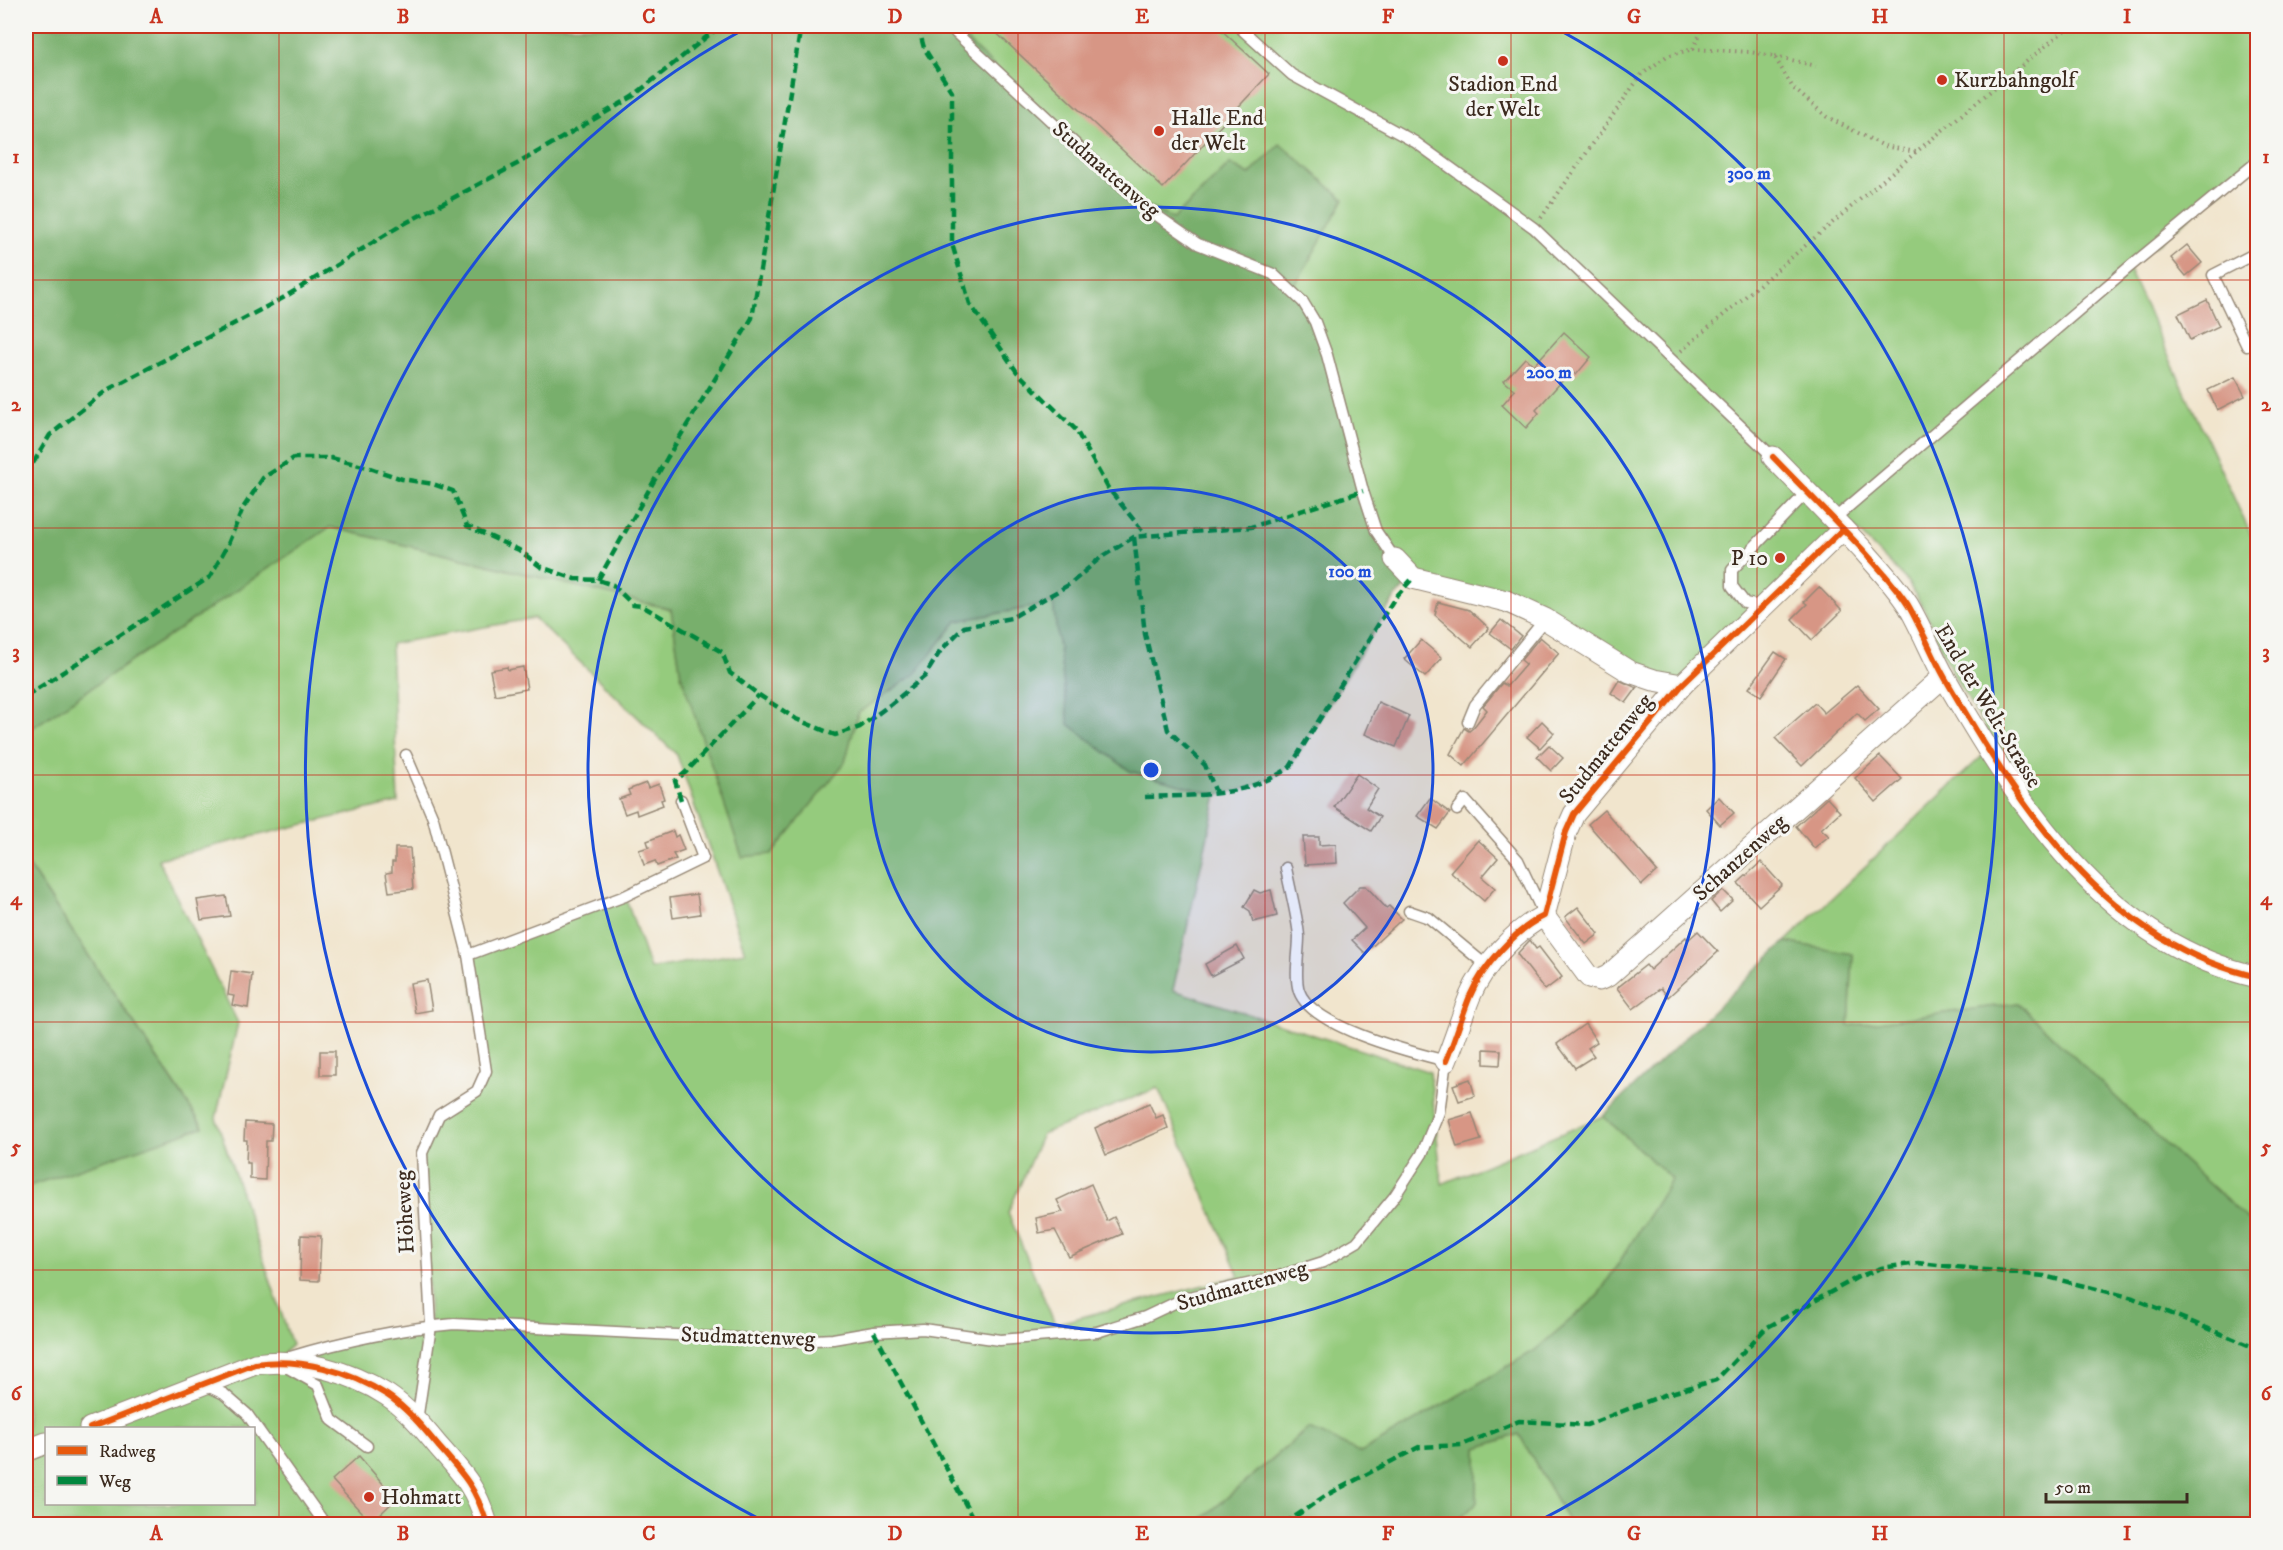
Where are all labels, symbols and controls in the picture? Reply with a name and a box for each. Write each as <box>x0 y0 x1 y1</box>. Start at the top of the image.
text: A <box>149 5 164 30</box>
text: B <box>397 5 409 30</box>
text: C <box>642 5 656 30</box>
text: D <box>888 5 903 30</box>
text: E <box>1135 5 1149 30</box>
text: F <box>1382 5 1395 30</box>
text: G <box>1627 5 1641 30</box>
text: H <box>1872 5 1889 30</box>
text: I <box>2123 5 2131 30</box>
marker: Stadion End der Welt <box>1496 54 1510 68</box>
place label: Kurzbahngolf <box>1954 67 2079 94</box>
place label: Stadion End der Welt <box>1448 71 1558 123</box>
marker: Kurzbahngolf <box>1935 73 1949 87</box>
place label: Halle End der Welt <box>1171 105 1264 157</box>
street label: Studmattenweg <box>1046 116 1166 225</box>
marker: Halle End der Welt <box>1152 124 1166 138</box>
text: 1 <box>12 145 20 170</box>
text: 1 <box>2262 145 2270 170</box>
text: 300 m <box>1727 163 1771 185</box>
text: 200 m <box>1526 362 1572 384</box>
text: 2 <box>11 393 22 418</box>
text: 2 <box>2261 393 2272 418</box>
place label: P 10 <box>1731 545 1768 572</box>
marker: P 10 <box>1773 551 1787 565</box>
text: 100 m <box>1328 561 1372 583</box>
street label: End der Welt-Strasse <box>1928 619 2048 793</box>
text: 3 <box>12 640 20 665</box>
text: 3 <box>2262 640 2270 665</box>
street label: Studmattenweg <box>1553 688 1659 810</box>
centre of rings <box>1141 760 1161 780</box>
street label: Schanzenweg <box>1687 809 1793 907</box>
text: 4 <box>10 887 23 912</box>
text: 4 <box>2260 887 2273 912</box>
text: 5 <box>10 1135 21 1160</box>
text: 5 <box>2260 1135 2271 1160</box>
street label: Höheweg <box>389 1169 421 1254</box>
street label: Studmattenweg <box>1174 1254 1311 1318</box>
street label: Studmattenweg <box>680 1321 816 1353</box>
text: 6 <box>11 1382 23 1407</box>
text: 6 <box>2261 1382 2273 1407</box>
legend <box>45 1427 255 1505</box>
text: Radweg <box>99 1441 155 1463</box>
scale bar <box>2046 1466 2187 1504</box>
text: Weg <box>98 1471 131 1493</box>
text: 50 m <box>2055 1477 2091 1499</box>
place label: Hohmatt <box>381 1484 461 1511</box>
marker: Hohmatt <box>362 1490 376 1504</box>
text: A <box>149 1522 164 1547</box>
text: B <box>397 1522 409 1547</box>
text: C <box>642 1522 656 1547</box>
text: D <box>888 1522 903 1547</box>
text: E <box>1135 1522 1149 1547</box>
text: F <box>1382 1522 1395 1547</box>
text: G <box>1627 1522 1641 1547</box>
text: H <box>1872 1522 1889 1547</box>
text: I <box>2123 1522 2131 1547</box>

